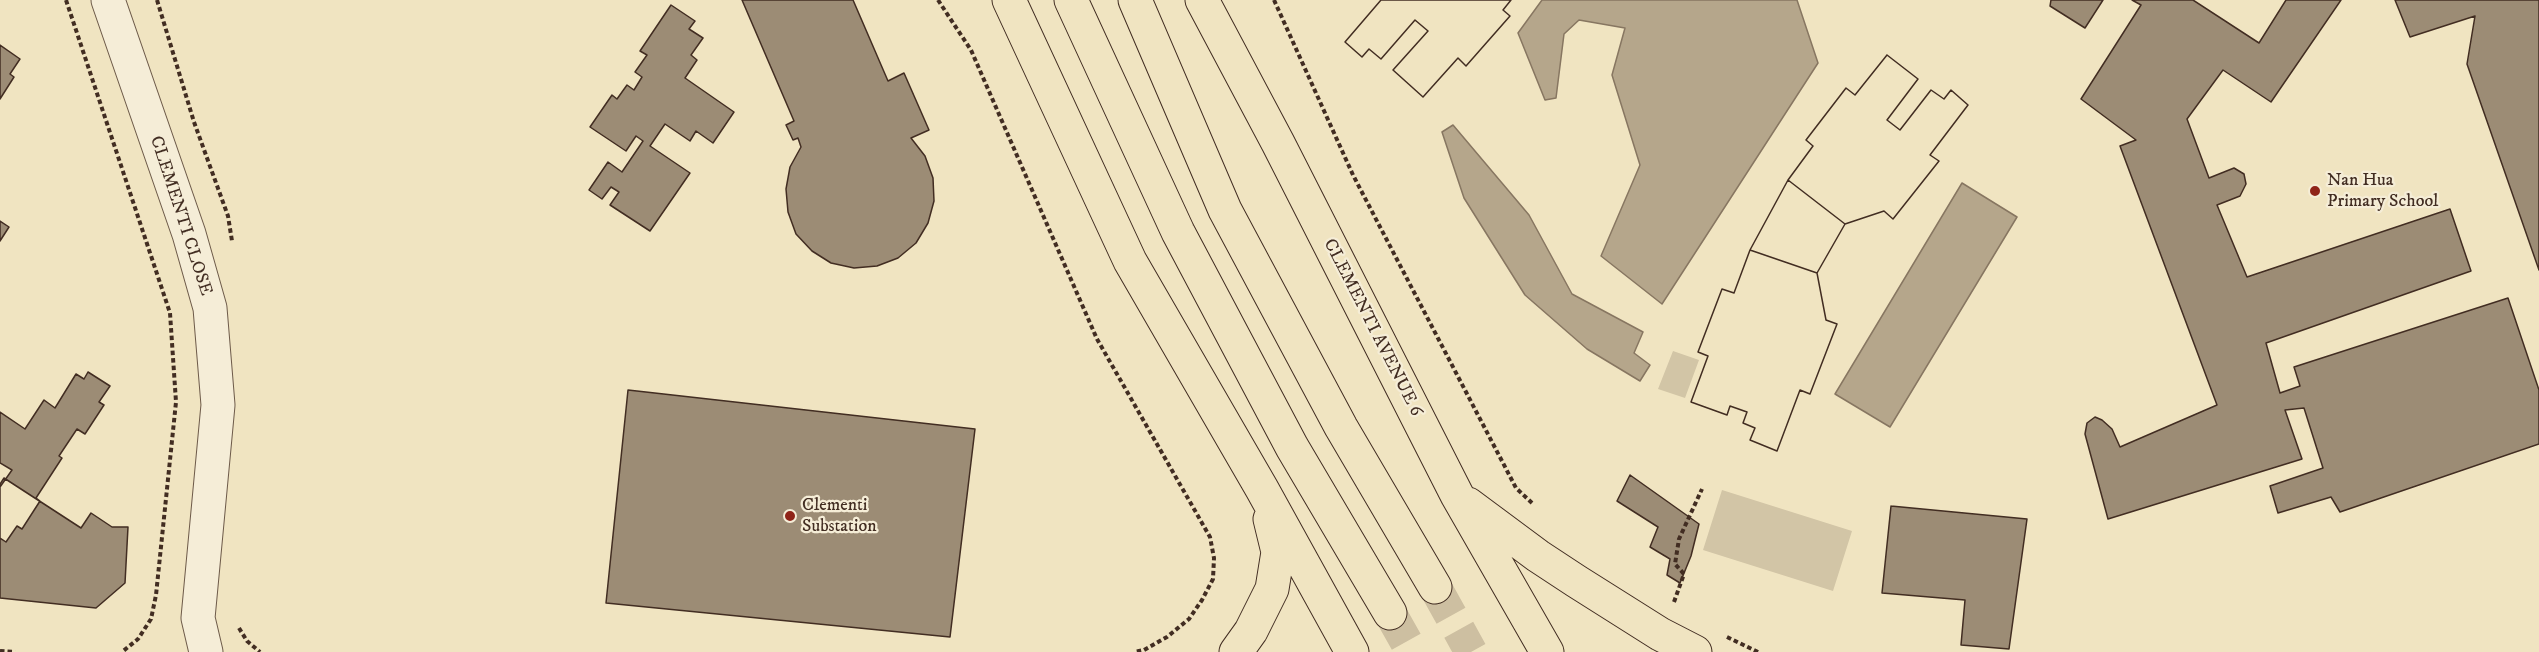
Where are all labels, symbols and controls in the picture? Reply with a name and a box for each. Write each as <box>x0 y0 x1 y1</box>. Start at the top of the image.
street label: CLEMENTI CLOSE <box>144 134 216 298</box>
place label: Nan Hua Primary School <box>2327 170 2438 213</box>
marker: Nan Hua Primary School <box>2308 184 2322 198</box>
street label: CLEMENTI AVENUE 6 <box>1318 236 1426 420</box>
place label: Clementi Substation <box>802 495 877 538</box>
marker: Clementi Substation <box>783 509 797 523</box>

